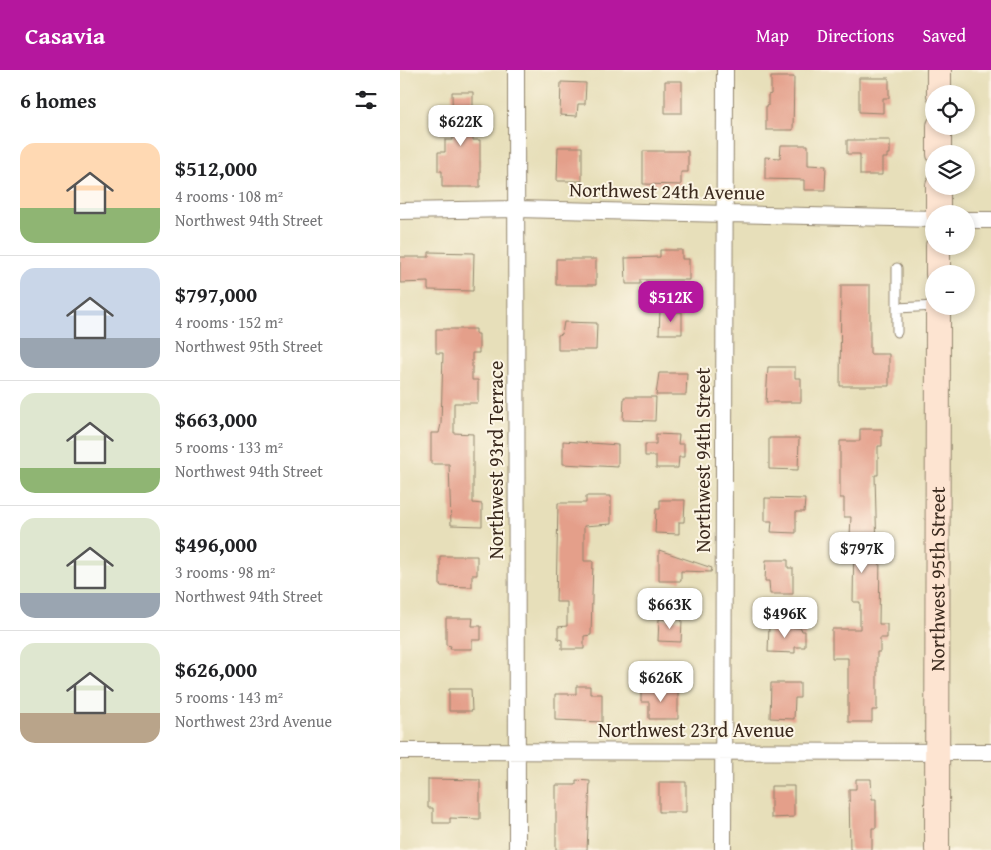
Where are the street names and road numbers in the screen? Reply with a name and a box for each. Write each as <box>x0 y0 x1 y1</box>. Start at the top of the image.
street label: Northwest 24th Avenue <box>569 174 765 207</box>
street label: Northwest 93rd Terrace <box>481 361 510 559</box>
street label: Northwest 94th Street <box>688 368 717 552</box>
street label: Northwest 95th Street <box>922 486 952 672</box>
street label: Northwest 23rd Avenue <box>598 715 794 744</box>

